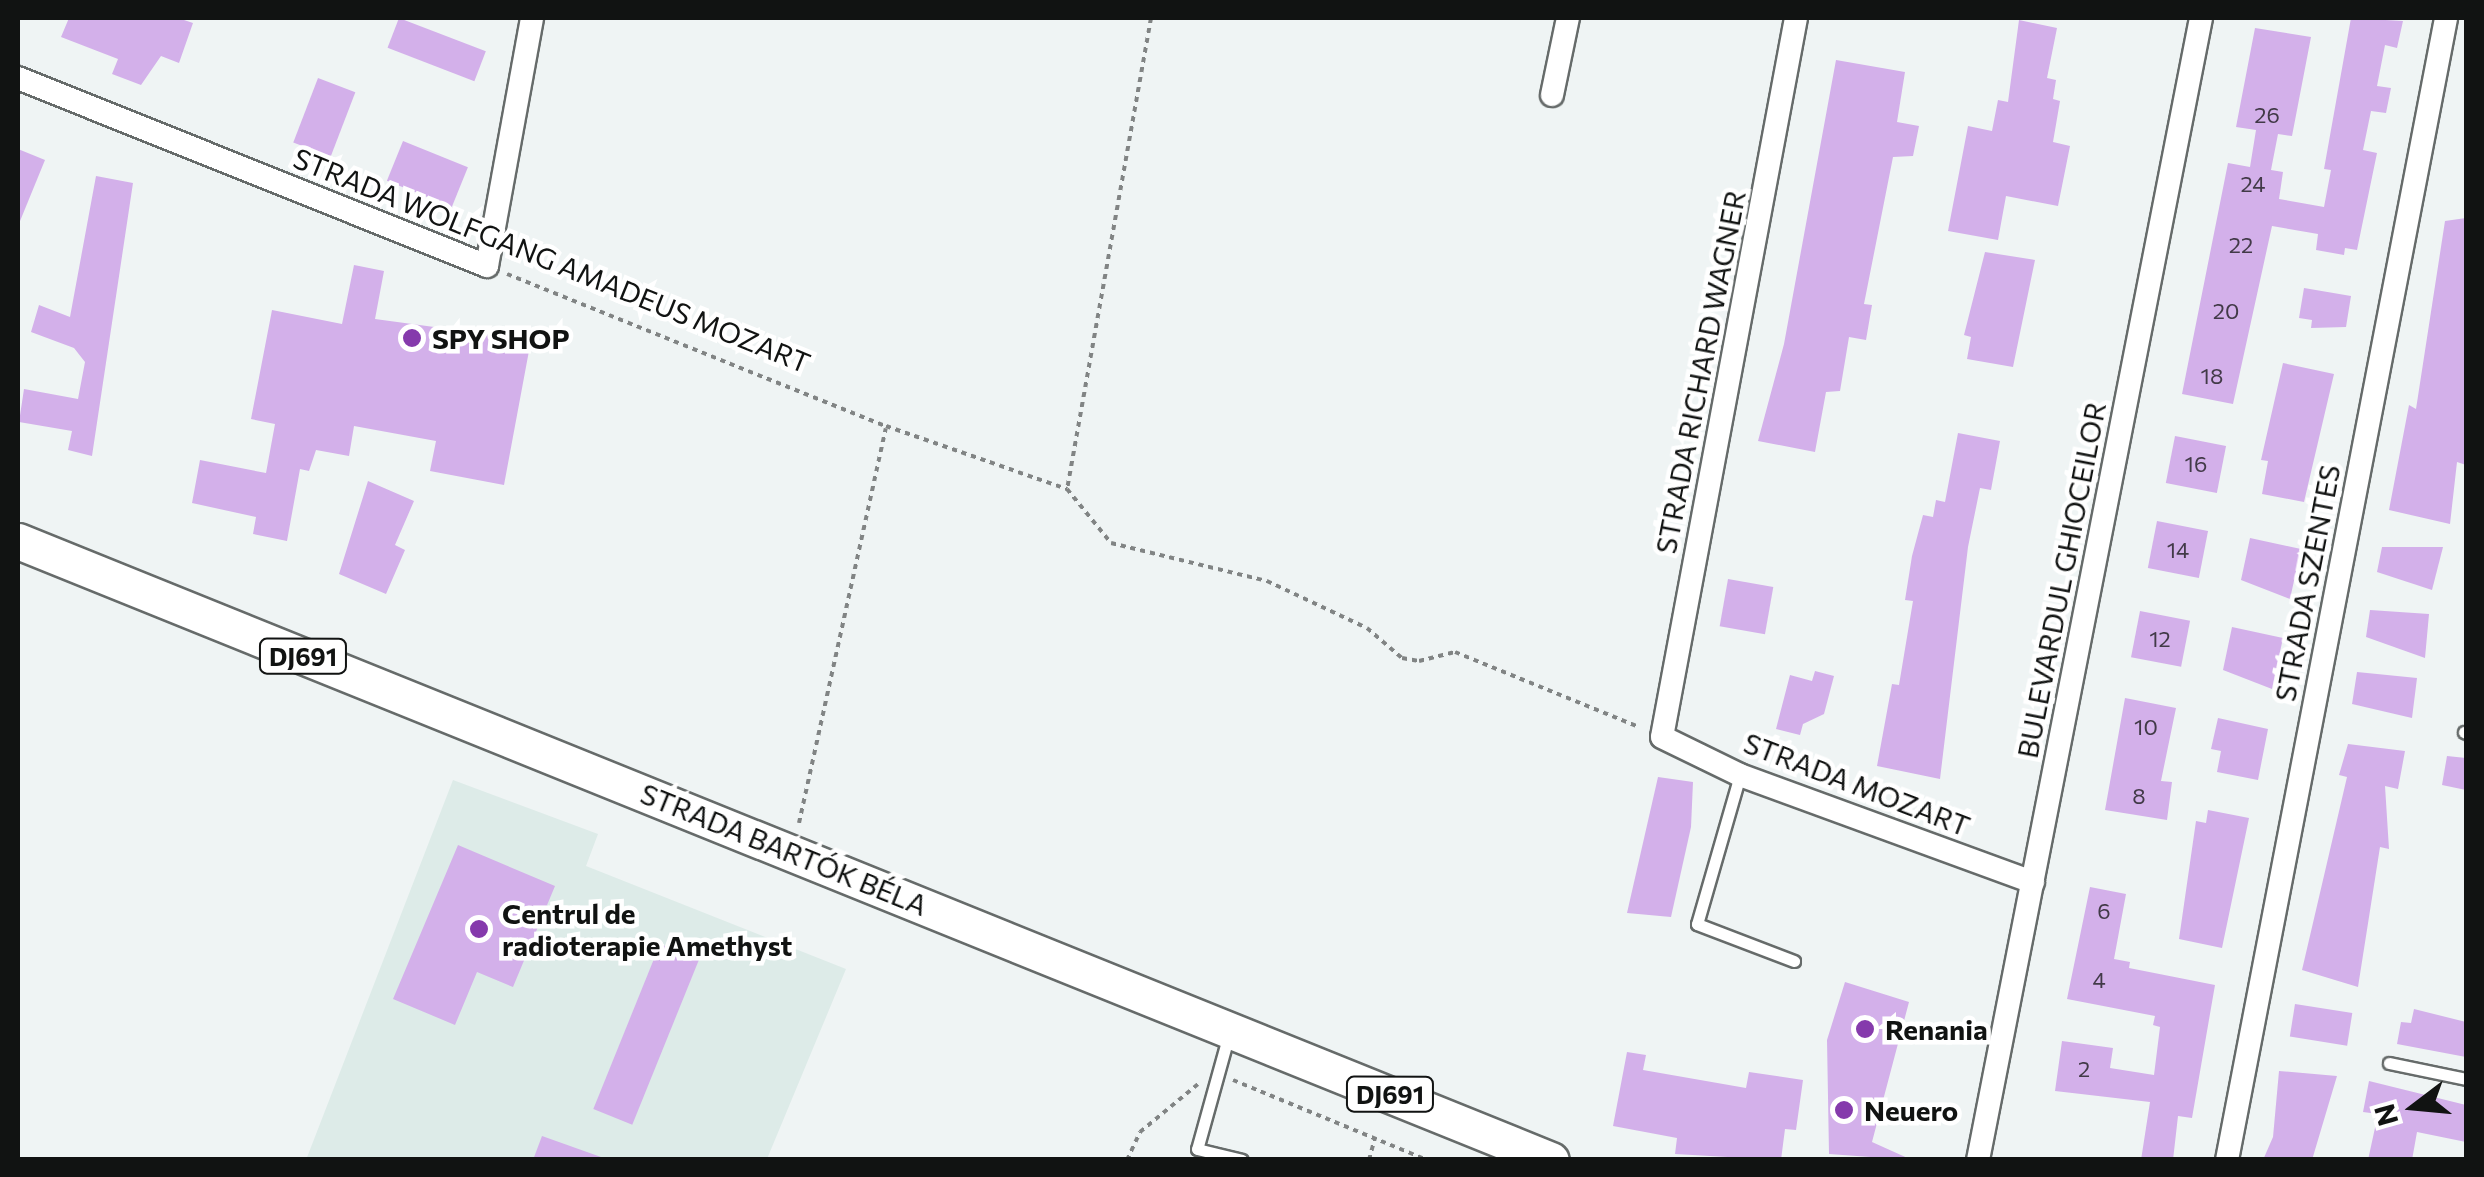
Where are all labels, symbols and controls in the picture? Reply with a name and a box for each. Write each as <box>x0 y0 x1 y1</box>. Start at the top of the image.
house number: 26 <box>2254 102 2280 128</box>
street label: STRADA WOLFGANG AMADEUS MOZART <box>289 141 815 379</box>
house number: 24 <box>2240 171 2266 197</box>
street label: STRADA RICHARD WAGNER <box>1648 187 1752 557</box>
house number: 22 <box>2229 232 2253 258</box>
house number: 20 <box>2213 298 2239 324</box>
place label: SPY SHOP <box>432 321 570 355</box>
marker: SPY SHOP <box>401 327 423 349</box>
house number: 18 <box>2201 363 2223 389</box>
street label: BULEVARDUL GHIOCEILOR <box>2010 399 2112 761</box>
house number: 16 <box>2185 451 2207 477</box>
street label: STRADA SZENTES <box>2268 462 2346 704</box>
house number: 14 <box>2167 537 2189 563</box>
house number: 12 <box>2149 626 2171 652</box>
road number: DJ691 <box>258 636 348 676</box>
house number: 10 <box>2134 714 2158 740</box>
street label: STRADA MOZART <box>1739 725 1975 843</box>
street label: STRADA BARTÓK BÉLA <box>636 776 932 922</box>
house number: 8 <box>2132 783 2146 809</box>
place label: Centrul de radioterapie Amethyst <box>502 896 792 962</box>
house number: 6 <box>2097 898 2111 924</box>
marker: Centrul de radioterapie Amethyst <box>466 916 492 942</box>
house number: 4 <box>2092 967 2106 993</box>
place label: Renania <box>1885 1012 1988 1046</box>
marker: Renania <box>1854 1018 1876 1040</box>
house number: 2 <box>2078 1056 2090 1082</box>
north arrow <box>2364 1057 2464 1157</box>
road number: DJ691 <box>1345 1074 1435 1114</box>
place label: Neuero <box>1864 1093 1958 1127</box>
marker: Neuero <box>1833 1099 1855 1121</box>
text: N <box>2366 1100 2404 1130</box>

